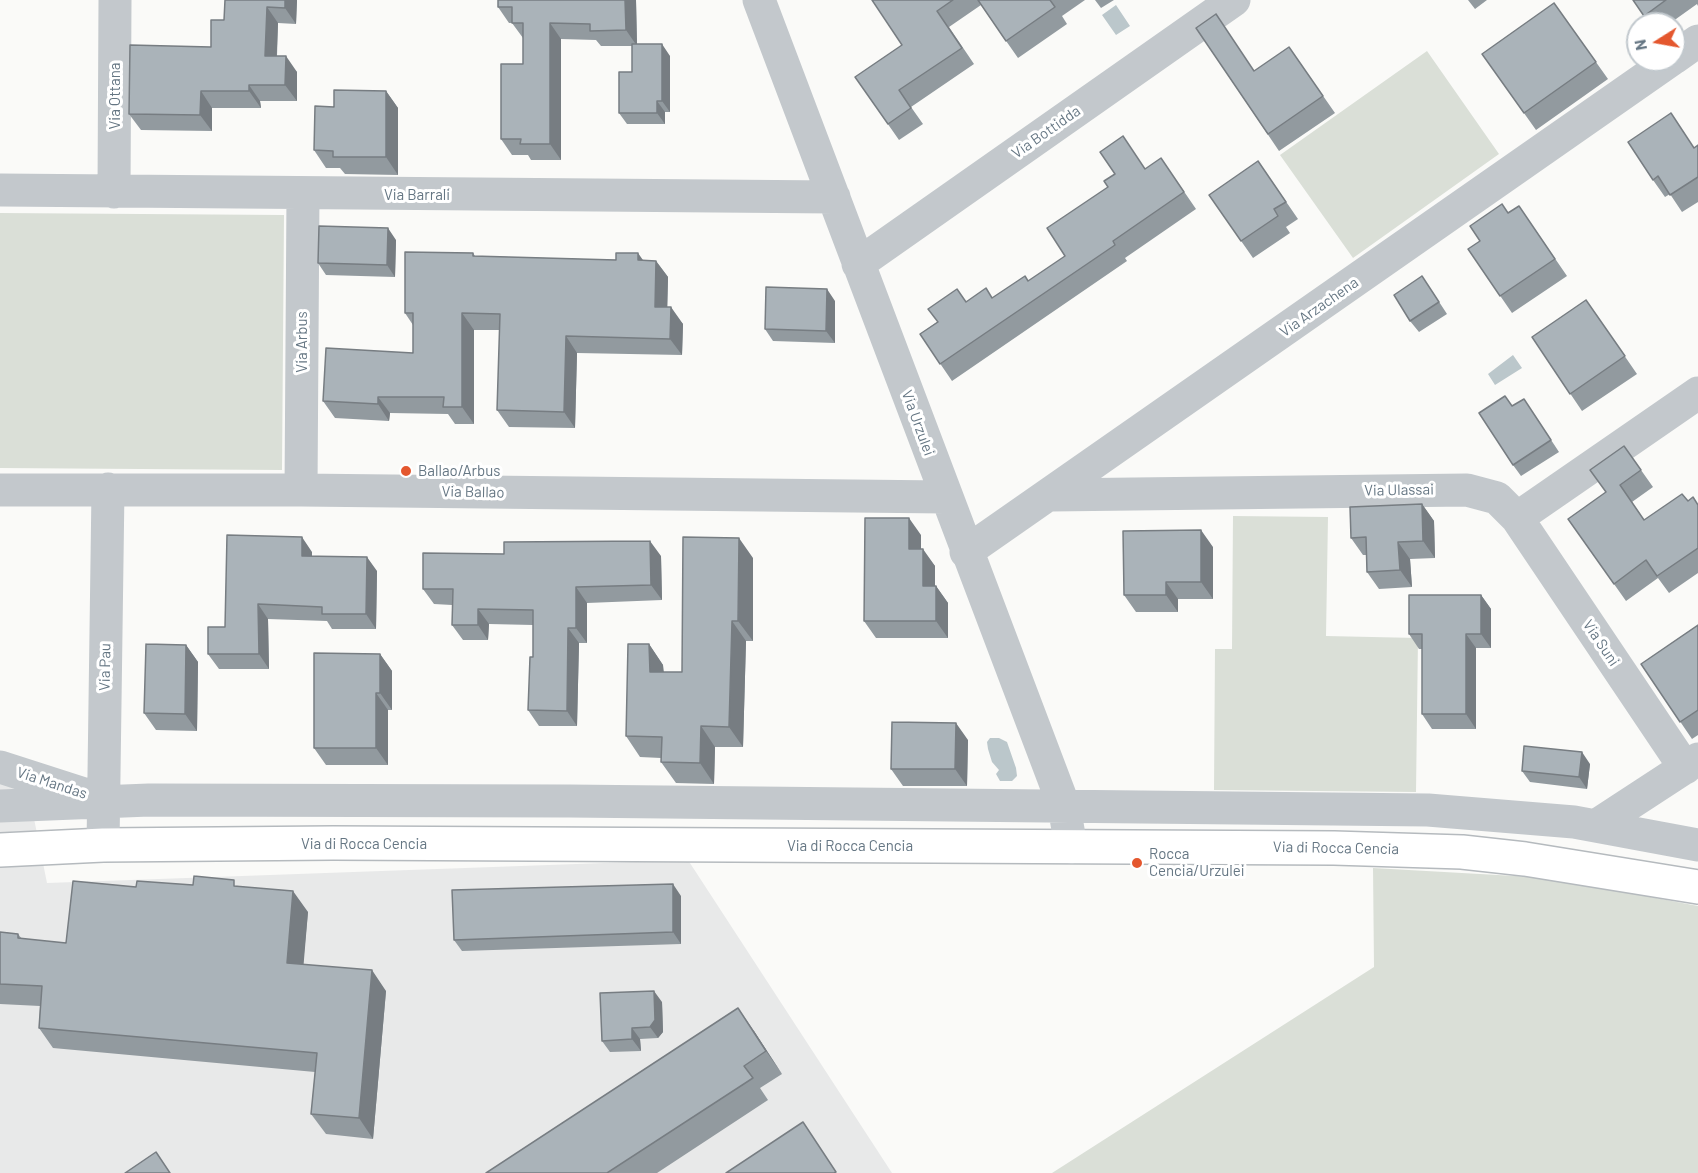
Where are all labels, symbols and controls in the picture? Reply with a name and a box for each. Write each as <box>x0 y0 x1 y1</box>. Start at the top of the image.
north arrow <box>1626 12 1686 72</box>
text: N <box>1629 38 1650 52</box>
street label: Via Ottana <box>106 63 124 129</box>
street label: Via Bottidda <box>1008 102 1084 162</box>
street label: Via Barrali <box>384 186 450 204</box>
street label: Via Arzachena <box>1276 273 1362 341</box>
street label: Via Arbus <box>293 311 311 373</box>
street label: Via Urzulei <box>898 388 938 458</box>
place label: Ballao/Arbus <box>418 462 500 480</box>
marker: Ballao/Arbus <box>399 464 413 478</box>
street label: Via Ulassai <box>1364 480 1434 500</box>
street label: Via Ballao <box>441 482 505 502</box>
street label: Via Suni <box>1579 616 1623 670</box>
street label: Via Pau <box>96 643 114 691</box>
street label: Via Mandas <box>15 763 89 803</box>
street label: Via di Rocca Cencia <box>301 835 427 853</box>
street label: Via di Rocca Cencia <box>787 837 913 855</box>
street label: Via di Rocca Cencia <box>1273 838 1399 858</box>
place label: Rocca Cencia/Urzulei <box>1149 845 1245 880</box>
marker: Rocca Cencia/Urzulei <box>1130 856 1144 870</box>

